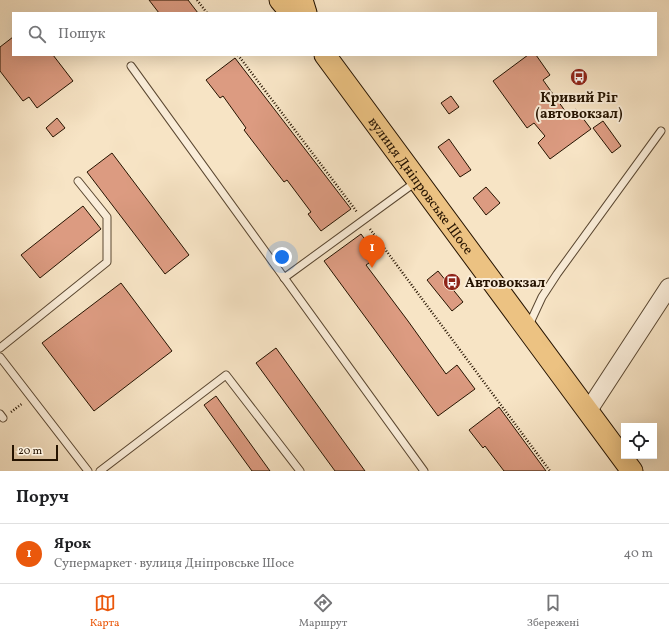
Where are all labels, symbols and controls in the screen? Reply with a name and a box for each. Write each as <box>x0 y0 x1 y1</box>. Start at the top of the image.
search box <box>12 12 657 56</box>
icon: search <box>26 23 48 45</box>
text: Пошук <box>58 24 106 45</box>
bus stop icon: Кривий Ріг (автовокзал) <box>569 67 589 87</box>
place label: Кривий Ріг (автовокзал) <box>535 89 623 124</box>
street label: вулиця Дніпровське Шосе <box>363 114 477 259</box>
pin: 1 <box>359 235 385 268</box>
your location <box>272 247 292 267</box>
bus stop icon: Автовокзал <box>442 272 462 292</box>
place label: Автовокзал <box>465 274 545 293</box>
map controls <box>621 423 657 459</box>
button: locate <box>621 423 657 459</box>
scale bar <box>12 443 58 462</box>
text: 20 m <box>18 444 42 459</box>
text: Поруч <box>16 486 69 509</box>
text: Ярок <box>54 534 91 555</box>
text: 1 <box>26 545 32 563</box>
text: 40 m <box>624 545 653 563</box>
text: Супермаркет · вулиця Дніпровське Шосе <box>54 555 294 573</box>
tab: Карта <box>90 592 120 631</box>
tab: Маршрут <box>299 592 347 631</box>
tab: Збережені <box>527 592 579 631</box>

